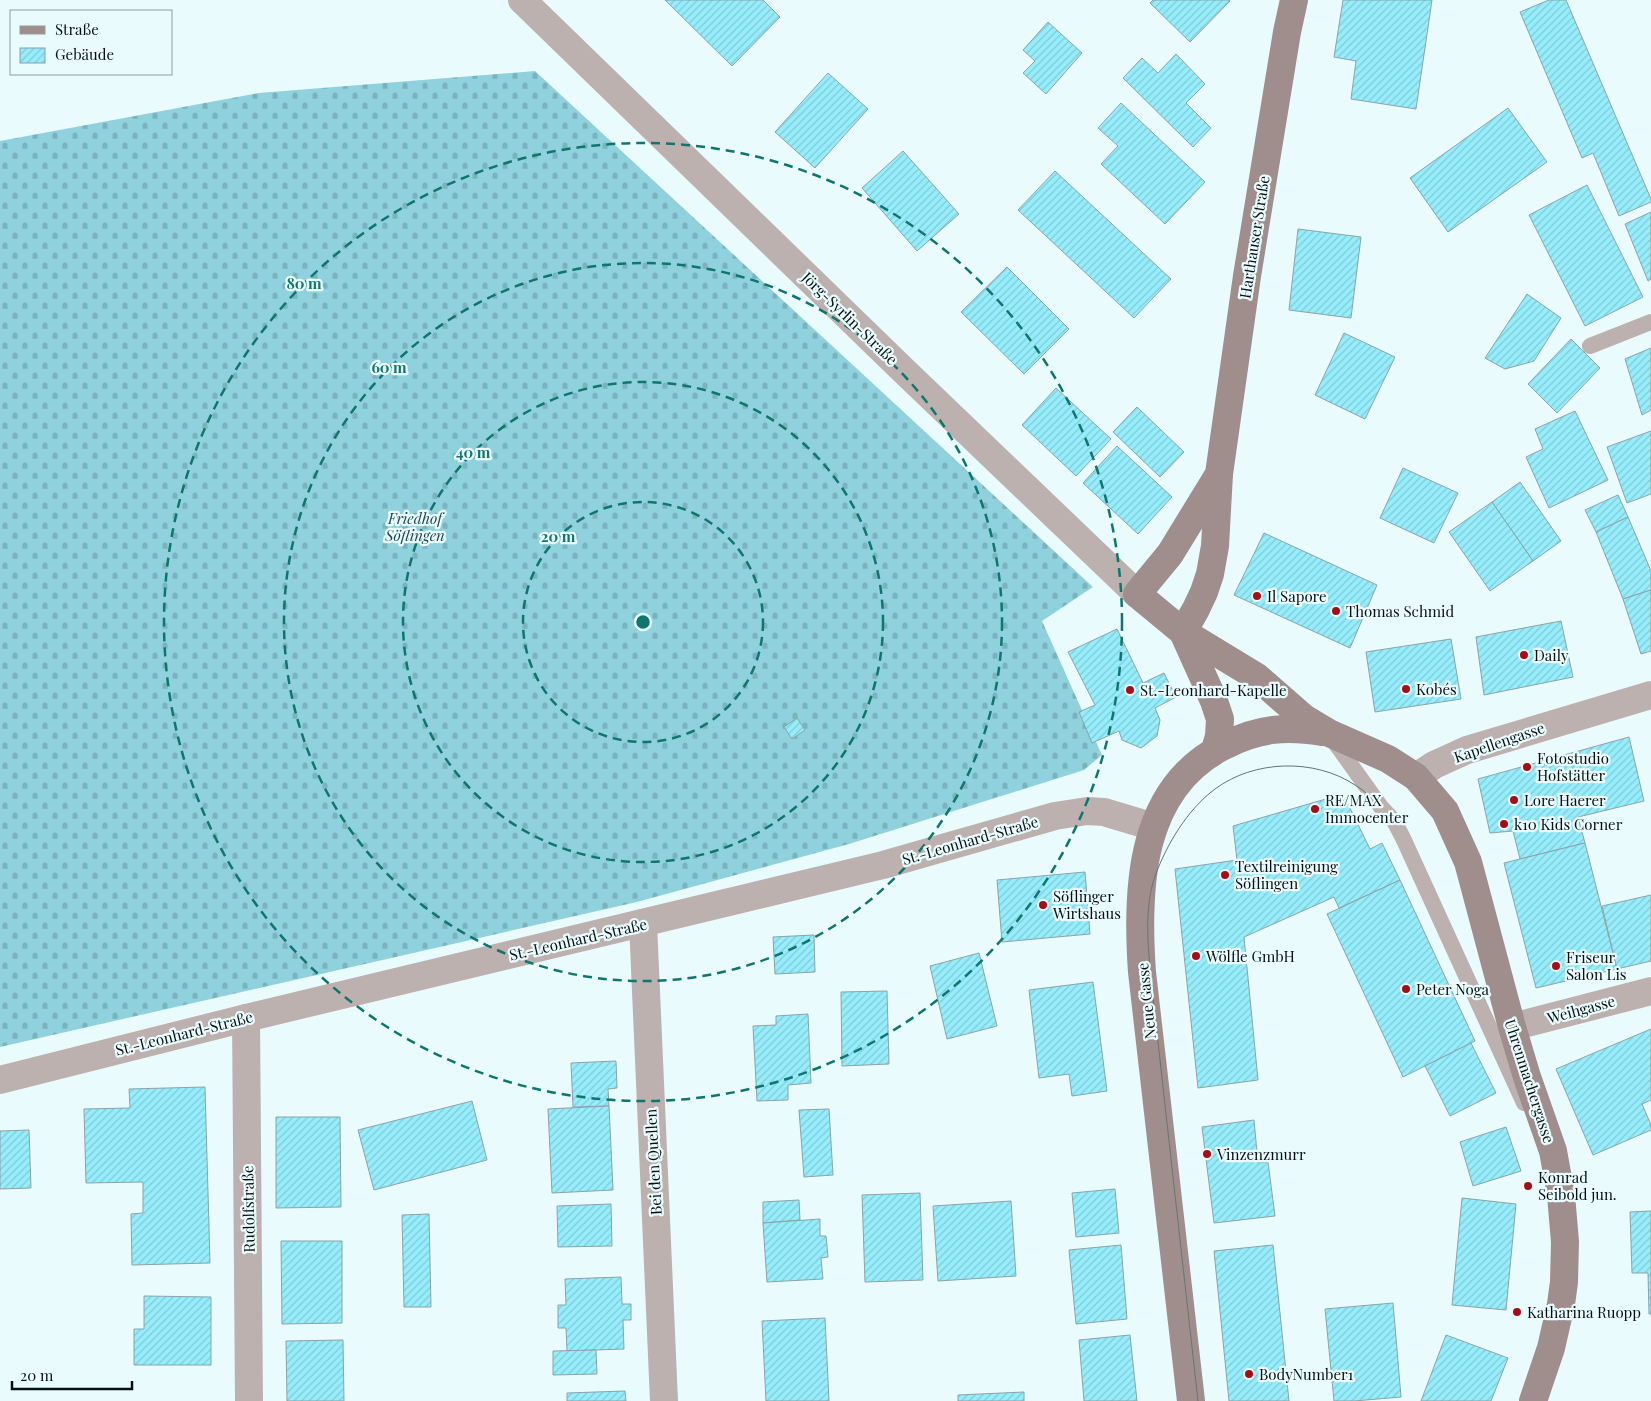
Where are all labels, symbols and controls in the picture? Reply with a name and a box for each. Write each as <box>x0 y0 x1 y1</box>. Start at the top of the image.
legend <box>10 10 172 75</box>
text: Straße <box>55 19 99 39</box>
text: Gebäude <box>55 44 114 64</box>
street label: Harthauser Straße <box>1234 174 1274 300</box>
street label: Jörg-Syrlin-Straße <box>797 266 902 369</box>
text: 80 m <box>286 273 322 293</box>
text: 60 m <box>371 357 407 377</box>
text: 40 m <box>456 442 491 462</box>
park label: Friedhof Söflingen <box>384 508 445 545</box>
text: 20 m <box>541 526 576 546</box>
place label: Il Sapore <box>1267 586 1327 606</box>
marker: Il Sapore <box>1251 590 1263 602</box>
place label: Thomas Schmid <box>1346 601 1454 621</box>
marker: Thomas Schmid <box>1330 605 1342 617</box>
centre of rings <box>634 613 652 631</box>
place label: Daily <box>1534 645 1569 665</box>
marker: Daily <box>1518 649 1530 661</box>
place label: Kobés <box>1416 679 1457 699</box>
place label: St.-Leonhard-Kapelle <box>1140 680 1287 700</box>
marker: Kobés <box>1400 683 1412 695</box>
marker: St.-Leonhard-Kapelle <box>1124 684 1136 696</box>
street label: Kapellengasse <box>1451 717 1547 767</box>
place label: Fotostudio Hofstätter <box>1537 748 1609 785</box>
marker: Fotostudio Hofstätter <box>1521 761 1533 773</box>
place label: RE/MAX Immocenter <box>1325 790 1409 827</box>
place label: Lore Haerer <box>1524 790 1606 810</box>
marker: Lore Haerer <box>1508 794 1520 806</box>
marker: RE/MAX Immocenter <box>1309 803 1321 815</box>
street label: St.-Leonhard-Straße <box>900 811 1040 869</box>
place label: k10 Kids Corner <box>1514 814 1623 834</box>
marker: k10 Kids Corner <box>1498 818 1510 830</box>
place label: Textilreinigung Söflingen <box>1235 856 1338 893</box>
marker: Textilreinigung Söflingen <box>1219 869 1231 881</box>
place label: Söflinger Wirtshaus <box>1052 886 1121 923</box>
marker: Söflinger Wirtshaus <box>1037 899 1049 911</box>
street label: St.-Leonhard-Straße <box>507 913 649 965</box>
place label: Wölfle GmbH <box>1205 946 1295 966</box>
place label: Friseur Salon Lis <box>1566 947 1627 984</box>
marker: Wölfle GmbH <box>1190 950 1202 962</box>
marker: Friseur Salon Lis <box>1550 960 1562 972</box>
street label: Neue Gasse <box>1132 962 1160 1040</box>
place label: Peter Noga <box>1416 979 1490 999</box>
marker: Peter Noga <box>1400 983 1412 995</box>
street label: Weihgasse <box>1544 990 1617 1028</box>
street label: St.-Leonhard-Straße <box>113 1006 255 1060</box>
street label: Uhrenmachergasse <box>1501 1016 1559 1146</box>
street label: Bei den Quellen <box>640 1108 666 1216</box>
place label: Vinzenzmurr <box>1216 1144 1306 1164</box>
marker: Vinzenzmurr <box>1201 1148 1213 1160</box>
street label: Rudolfstraße <box>237 1165 259 1253</box>
place label: Konrad Seibold jun. <box>1538 1167 1617 1204</box>
marker: Konrad Seibold jun. <box>1522 1180 1534 1192</box>
place label: Katharina Ruopp <box>1527 1302 1641 1322</box>
marker: Katharina Ruopp <box>1511 1306 1523 1318</box>
scale bar <box>12 1358 132 1390</box>
place label: BodyNumber1 <box>1259 1364 1354 1384</box>
text: 20 m <box>20 1365 54 1385</box>
marker: BodyNumber1 <box>1243 1368 1255 1380</box>

